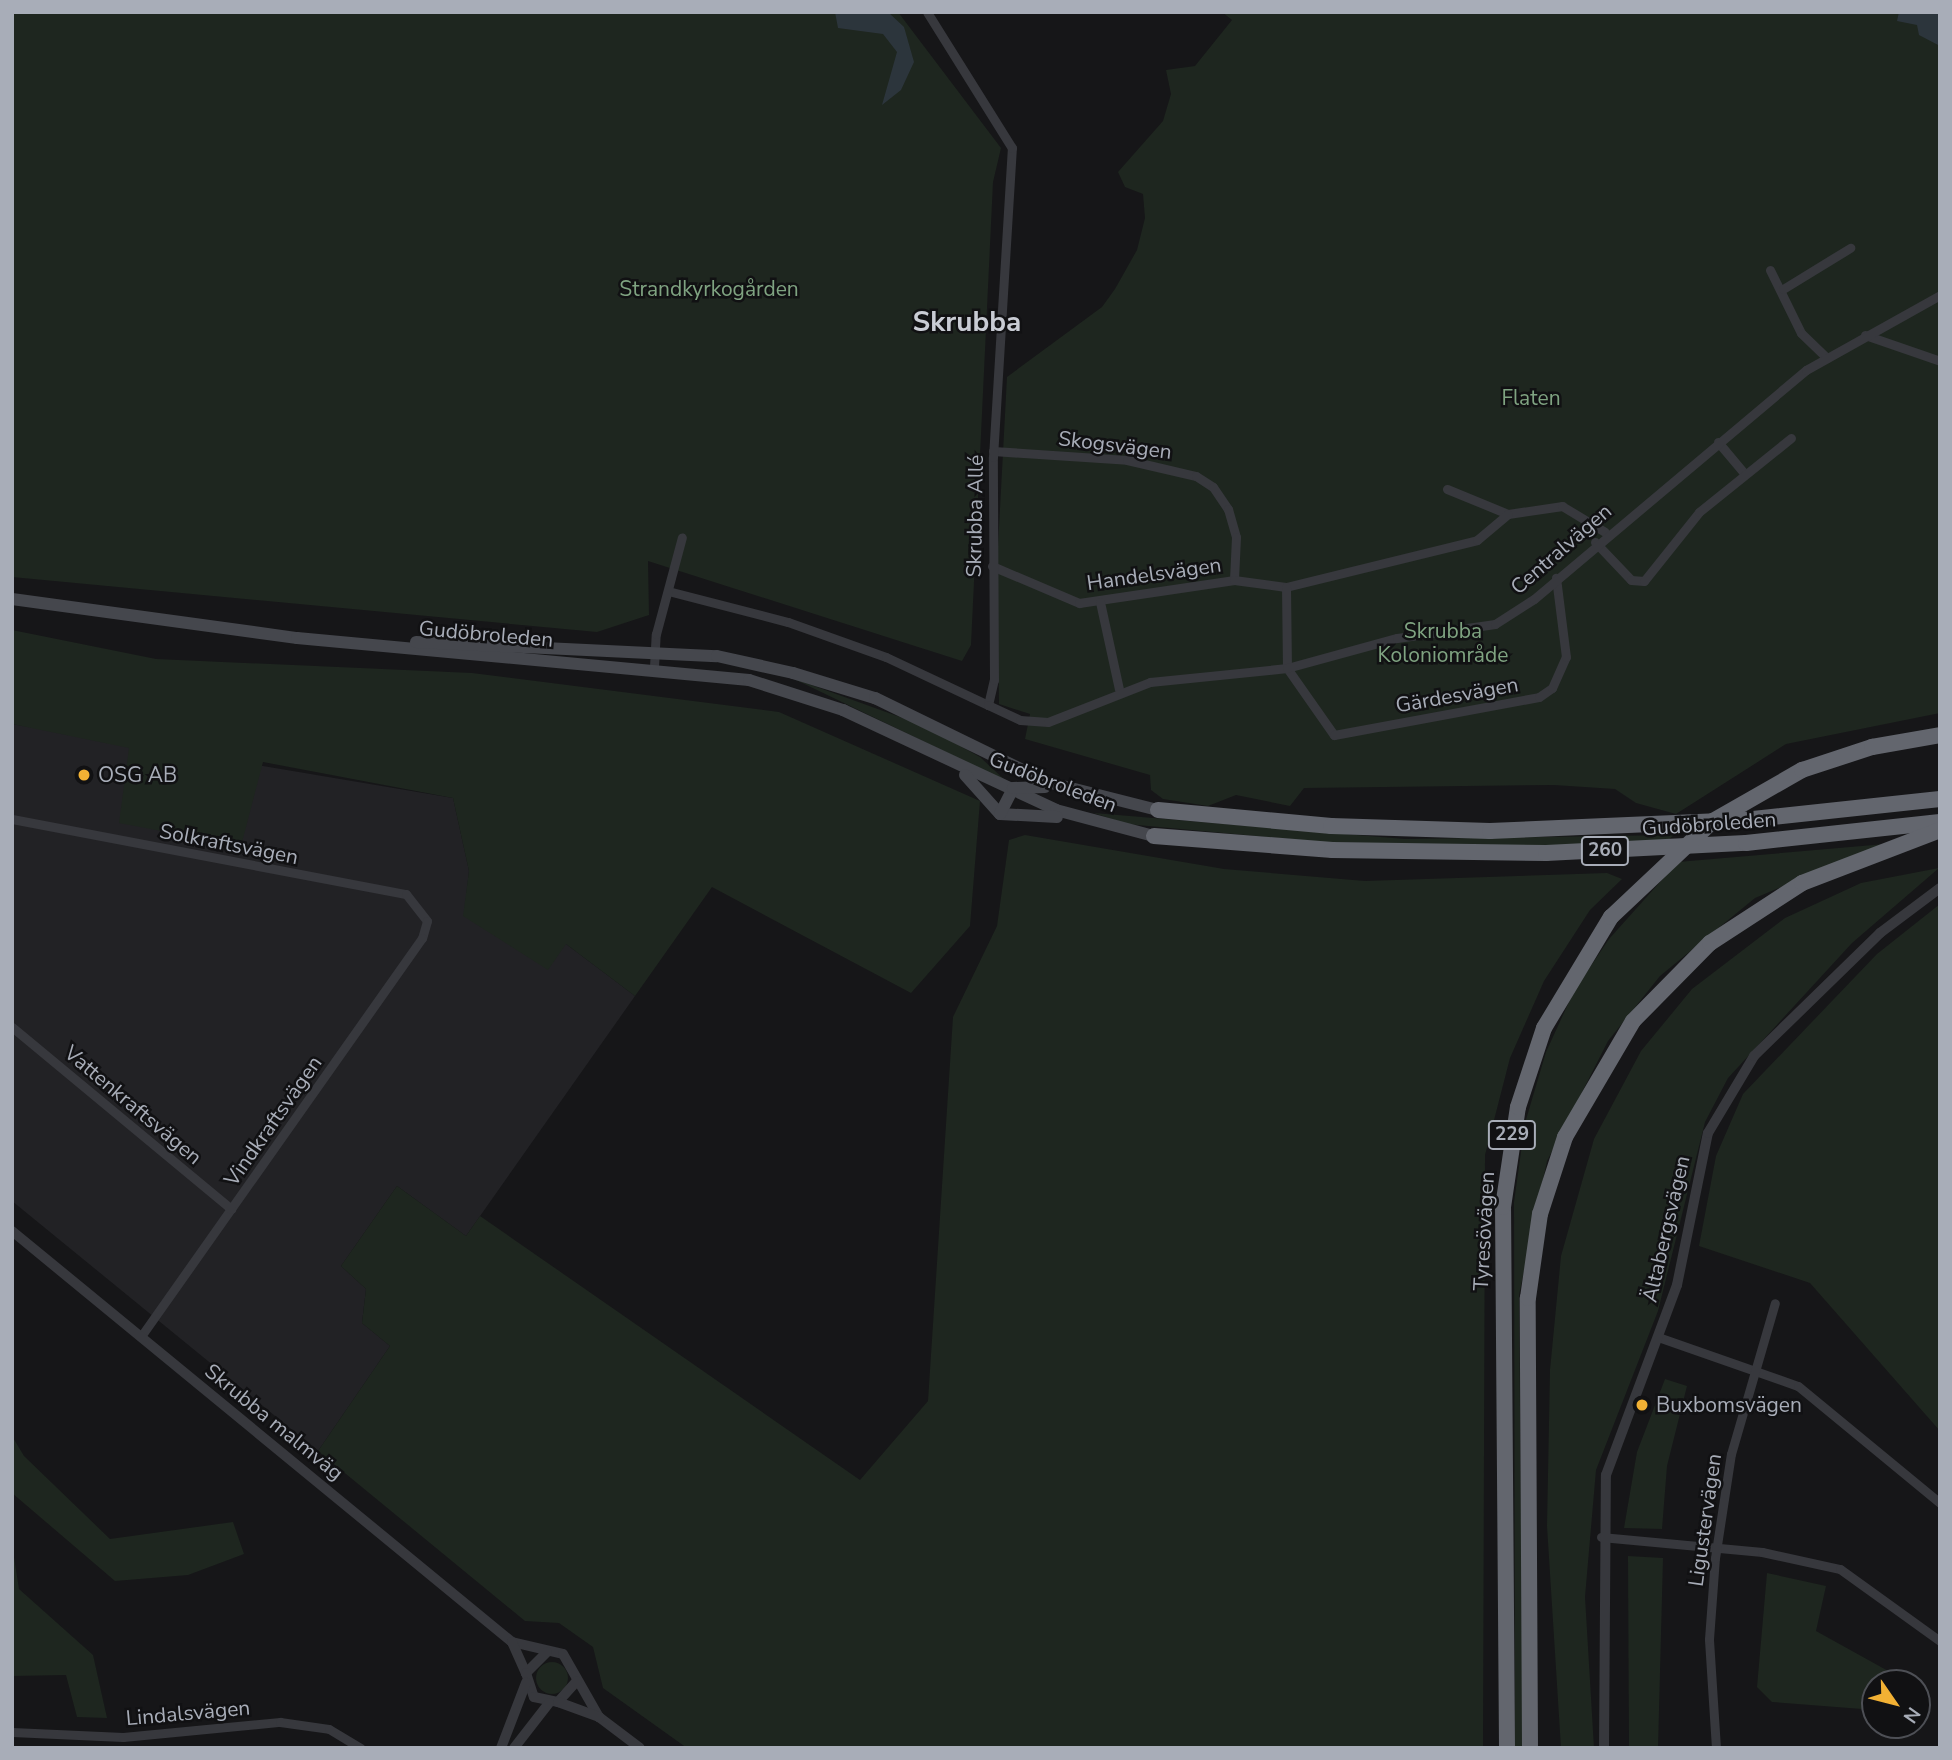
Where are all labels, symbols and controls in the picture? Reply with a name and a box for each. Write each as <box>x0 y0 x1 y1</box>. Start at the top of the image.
park label: Strandkyrkogården <box>619 276 799 302</box>
district label: Skrubba <box>913 305 1021 339</box>
park label: Flaten <box>1501 385 1561 411</box>
street label: Skogsvägen <box>1057 426 1173 464</box>
street label: Skrubba Allé <box>961 455 989 577</box>
street label: Centralvägen <box>1505 498 1617 600</box>
street label: Handelsvägen <box>1085 552 1223 596</box>
street label: Gudöbroleden <box>418 616 554 652</box>
park label: Skrubba Koloniområde <box>1378 618 1508 668</box>
street label: Gärdesvägen <box>1394 672 1520 718</box>
street label: Gudöbroleden <box>986 746 1120 818</box>
place label: OSG AB <box>98 762 177 788</box>
marker: OSG AB <box>76 767 92 783</box>
street label: Gudöbroleden <box>1641 807 1777 841</box>
street label: Solkraftsvägen <box>158 818 300 870</box>
road number: 260 <box>1580 836 1630 866</box>
street label: Vattenkraftsvägen <box>59 1040 207 1170</box>
street label: Vindkraftsvägen <box>219 1051 327 1191</box>
road number: 229 <box>1488 1120 1536 1150</box>
street label: Ältabergsvägen <box>1637 1153 1695 1305</box>
street label: Tyresövägen <box>1468 1171 1500 1291</box>
street label: Skrubba malmväg <box>200 1358 348 1486</box>
place label: Buxbomsvägen <box>1656 1392 1802 1418</box>
marker: Buxbomsvägen <box>1634 1397 1650 1413</box>
street label: Ligustervägen <box>1683 1452 1727 1588</box>
north arrow <box>1861 1669 1931 1739</box>
street label: Lindalsvägen <box>125 1695 251 1731</box>
text: N <box>1897 1702 1926 1728</box>

